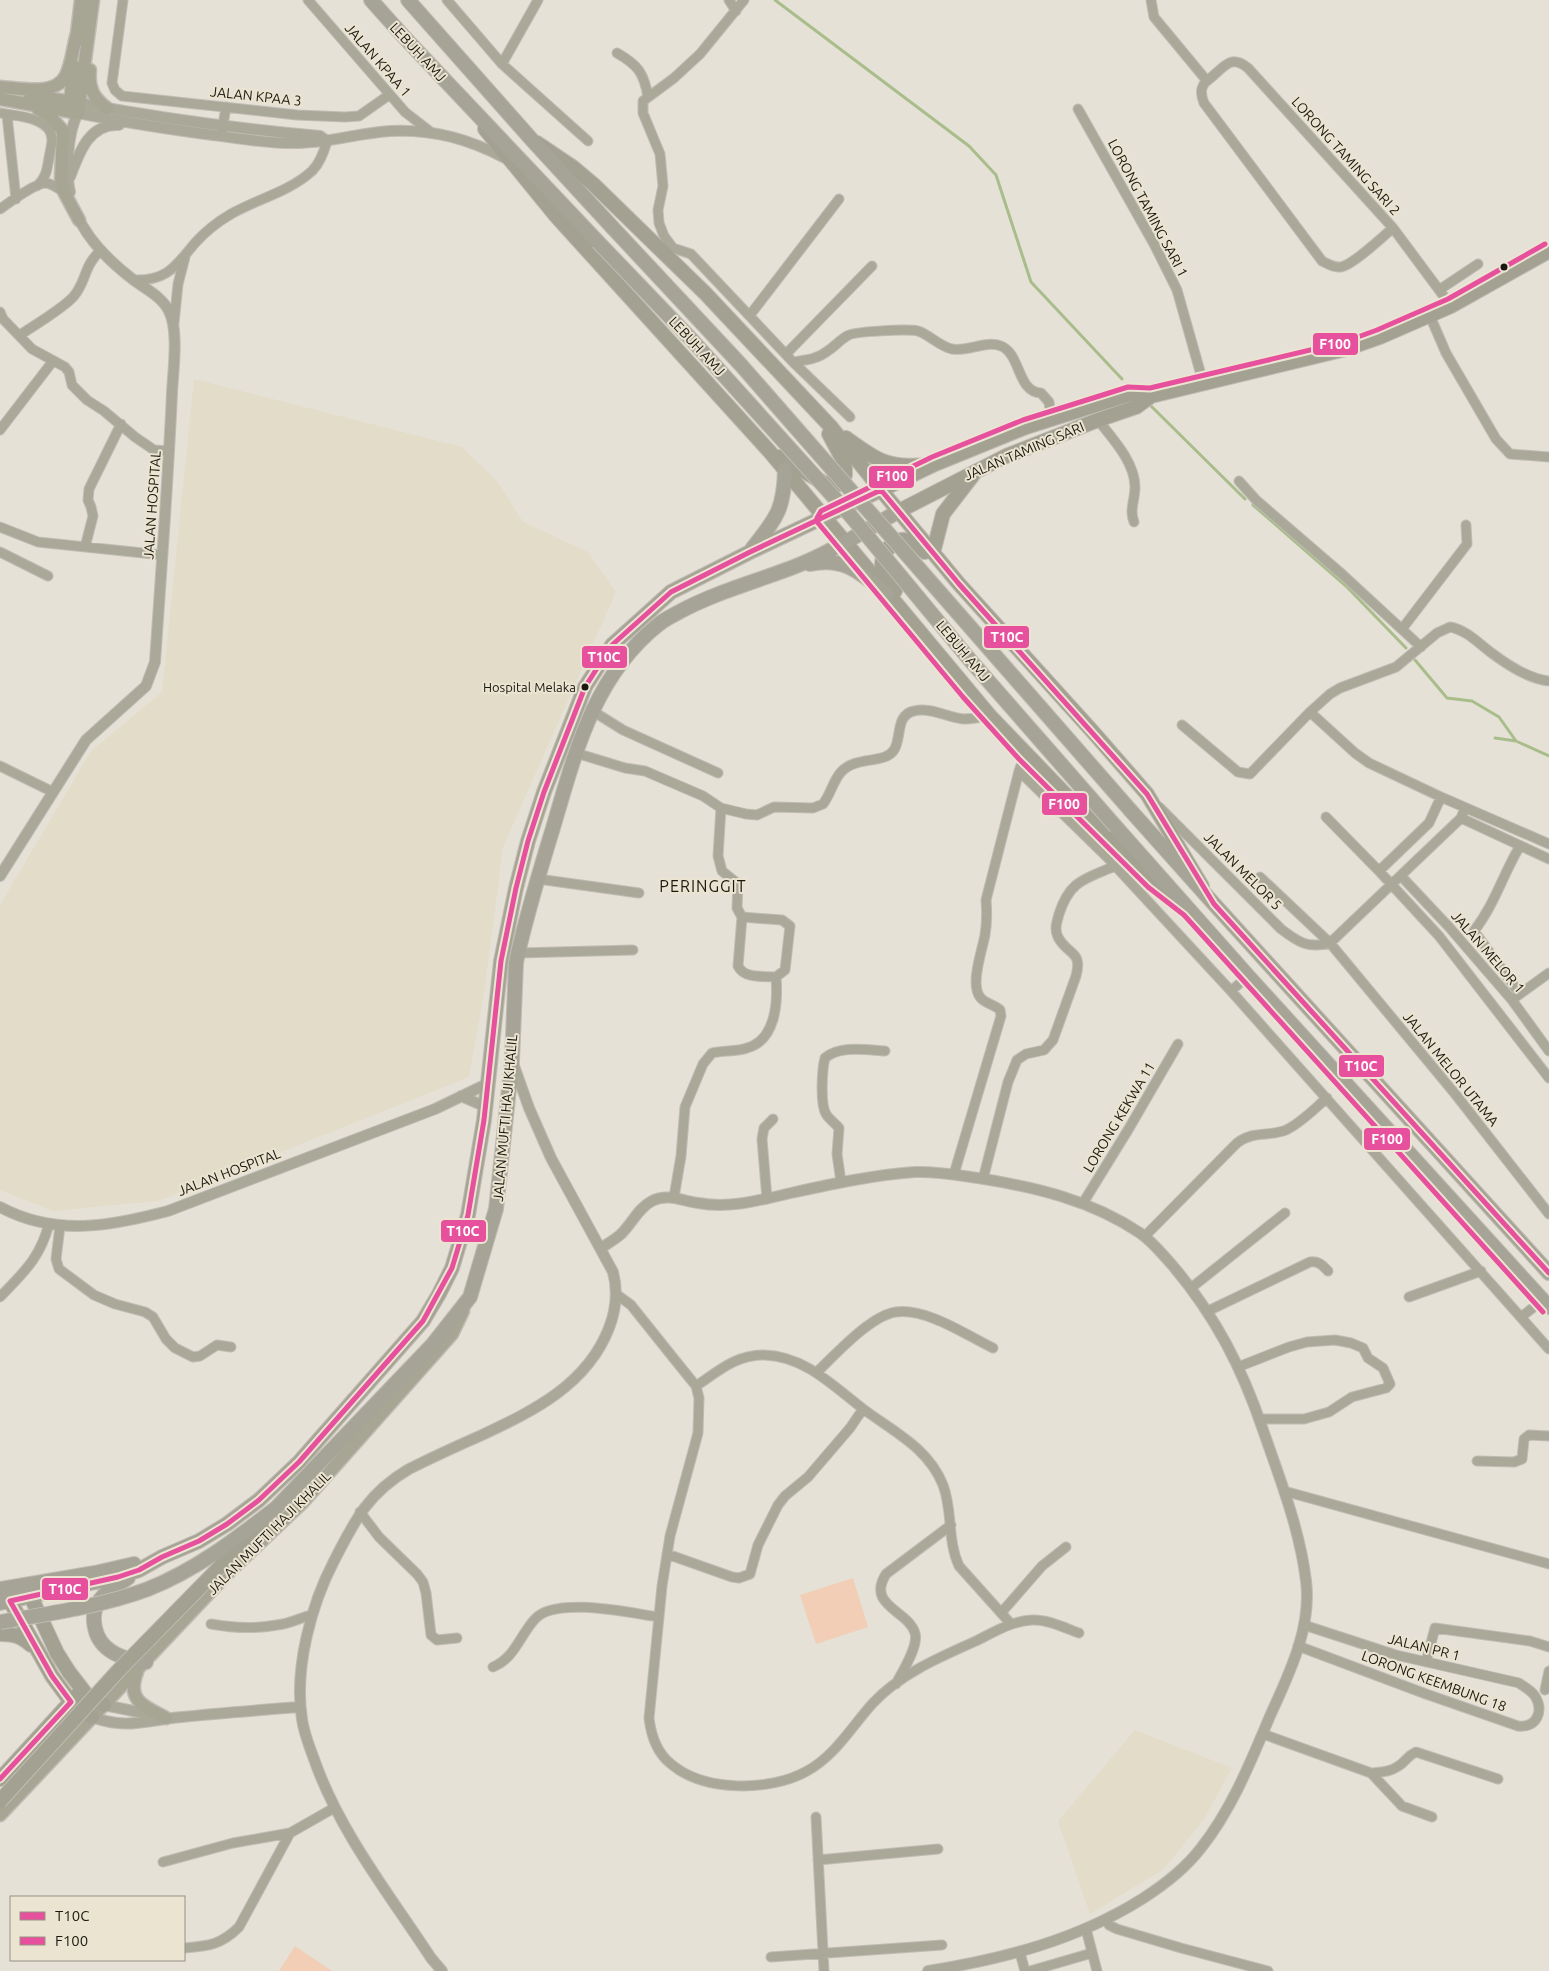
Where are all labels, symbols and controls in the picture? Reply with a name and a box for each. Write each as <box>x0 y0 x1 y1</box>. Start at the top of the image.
street label: LEBUH AMJ <box>387 19 449 85</box>
street label: JALAN KPAA 1 <box>342 20 414 100</box>
street label: JALAN KPAA 3 <box>209 83 303 109</box>
street label: LORONG TAMING SARI 2 <box>1289 93 1403 219</box>
street label: LORONG TAMING SARI 1 <box>1105 136 1191 280</box>
unlabelled marker <box>1499 262 1509 272</box>
street label: LEBUH AMJ <box>666 313 728 379</box>
line badge: F100 <box>1312 332 1359 356</box>
text: F100 <box>1319 336 1351 352</box>
street label: JALAN TAMING SARI <box>962 418 1086 484</box>
street label: JALAN HOSPITAL <box>140 450 164 560</box>
line badge: F100 <box>868 465 915 489</box>
text: F100 <box>876 468 908 484</box>
street label: LEBUH AMJ <box>933 617 993 685</box>
line badge: T10C <box>983 625 1030 649</box>
text: T10C <box>990 629 1024 645</box>
line badge: T10C <box>581 645 628 669</box>
text: T10C <box>587 649 621 665</box>
place label: Hospital Melaka <box>483 680 576 694</box>
marker: Hospital Melaka <box>580 682 590 692</box>
line badge: F100 <box>1041 792 1088 816</box>
text: F100 <box>1048 796 1080 812</box>
street label: JALAN MELOR 5 <box>1201 829 1285 913</box>
district label: PERINGGIT <box>659 877 747 895</box>
street label: JALAN MELOR 1 <box>1448 908 1528 996</box>
street label: JALAN MELOR UTAMA <box>1400 1009 1502 1129</box>
street label: JALAN MUFTI HAJI KHALIL <box>490 1034 520 1202</box>
line badge: T10C <box>1338 1054 1385 1078</box>
text: T10C <box>1344 1058 1378 1074</box>
street label: LORONG KEKWA 11 <box>1080 1059 1158 1175</box>
line badge: F100 <box>1363 1127 1411 1151</box>
text: F100 <box>1371 1131 1403 1147</box>
street label: JALAN HOSPITAL <box>175 1145 283 1199</box>
line badge: T10C <box>440 1219 487 1243</box>
text: T10C <box>446 1223 480 1239</box>
street label: JALAN MUFTI HAJI KHALIL <box>204 1468 334 1598</box>
line badge: T10C <box>41 1577 89 1601</box>
text: T10C <box>48 1581 82 1597</box>
street label: JALAN PR 1 <box>1386 1630 1462 1664</box>
street label: LORONG KEEMBUNG 18 <box>1360 1647 1509 1715</box>
legend <box>10 1896 185 1961</box>
text: T10C <box>55 1907 89 1924</box>
text: F100 <box>55 1932 88 1949</box>

